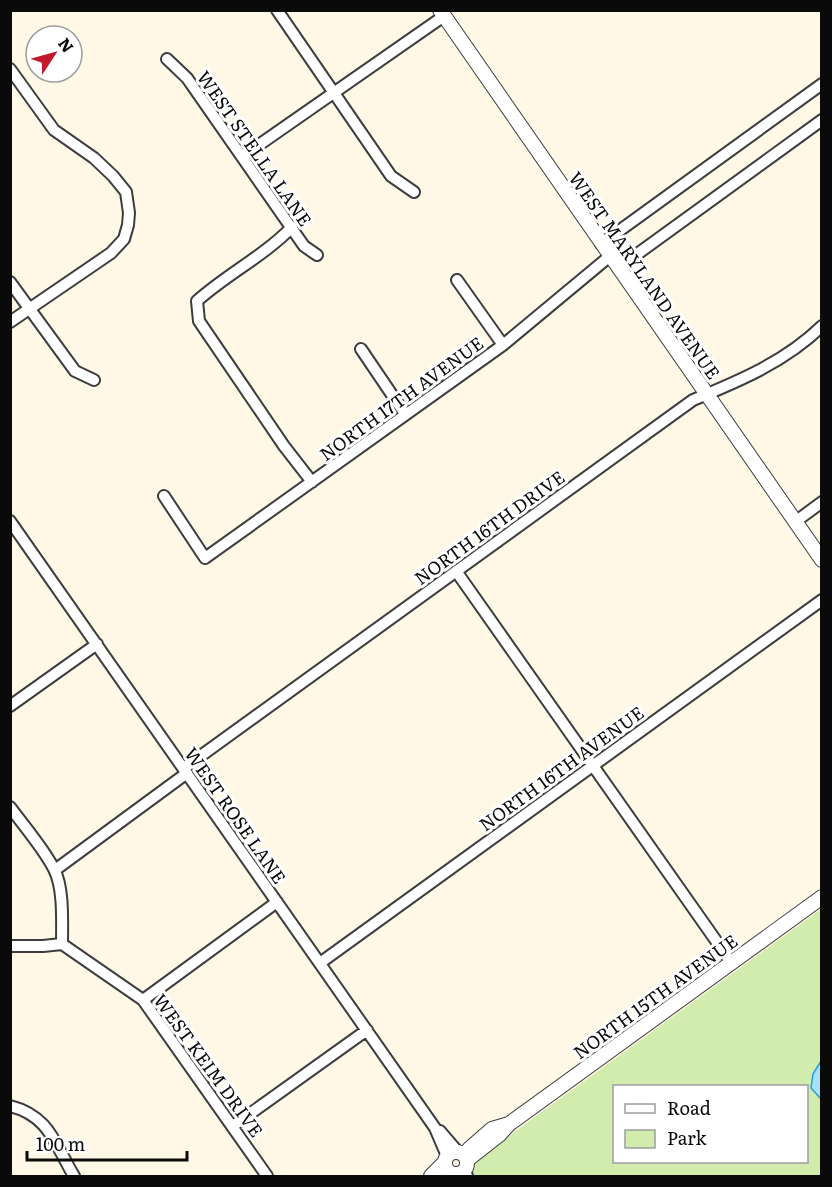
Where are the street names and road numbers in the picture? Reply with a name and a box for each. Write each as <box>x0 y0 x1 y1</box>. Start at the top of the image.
street label: WEST STELLA LANE <box>191 65 319 231</box>
street label: WEST MARYLAND AVENUE <box>563 166 727 384</box>
street label: NORTH 17TH AVENUE <box>313 329 489 467</box>
street label: NORTH 16TH DRIVE <box>408 463 570 591</box>
street label: NORTH 16TH AVENUE <box>473 699 649 837</box>
street label: WEST ROSE LANE <box>179 741 293 889</box>
street label: NORTH 15TH AVENUE <box>567 927 743 1065</box>
street label: WEST KEIM DRIVE <box>148 988 270 1142</box>

